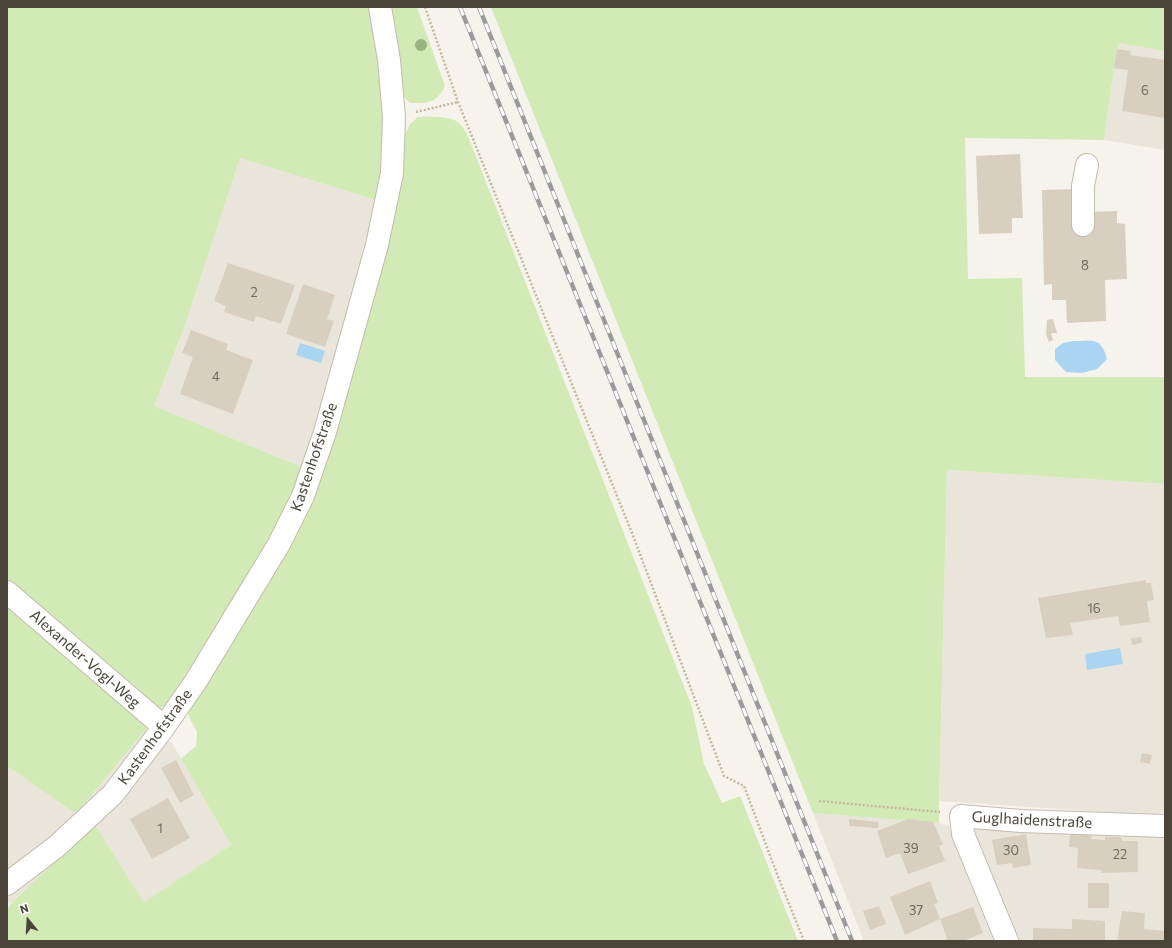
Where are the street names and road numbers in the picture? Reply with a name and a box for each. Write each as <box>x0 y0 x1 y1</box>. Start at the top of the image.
street label: Kastenhofstraße <box>287 400 341 514</box>
street label: Alexander-Vogl-Weg <box>26 606 144 712</box>
street label: Kastenhofstraße <box>114 686 196 788</box>
street label: Guglhaidenstraße <box>971 808 1093 832</box>

